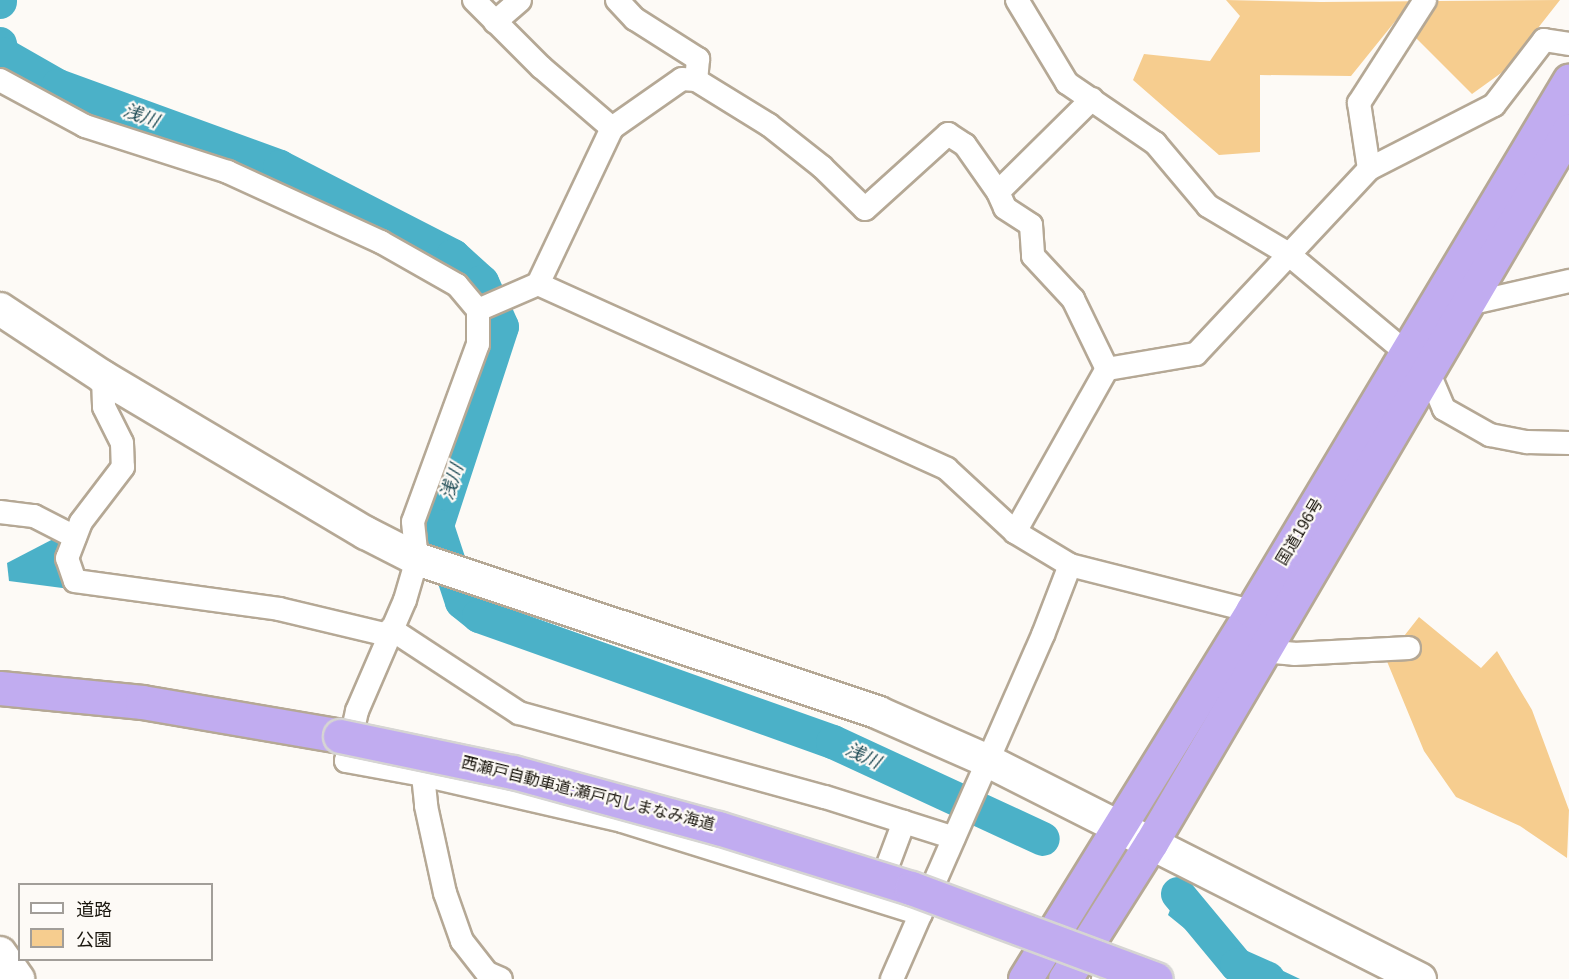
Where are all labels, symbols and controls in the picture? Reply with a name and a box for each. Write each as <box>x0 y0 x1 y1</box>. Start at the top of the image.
water label: 浅川 <box>120 100 162 132</box>
water label: 浅川 <box>436 462 468 502</box>
street label: 国道196号 <box>1273 495 1327 569</box>
water label: 浅川 <box>842 739 884 773</box>
street label: 西瀬戸自動車道;瀬戸内しまなみ海道 <box>459 753 717 835</box>
legend <box>18 883 213 961</box>
text: 道路 <box>76 900 112 920</box>
text: 公園 <box>76 930 112 950</box>

